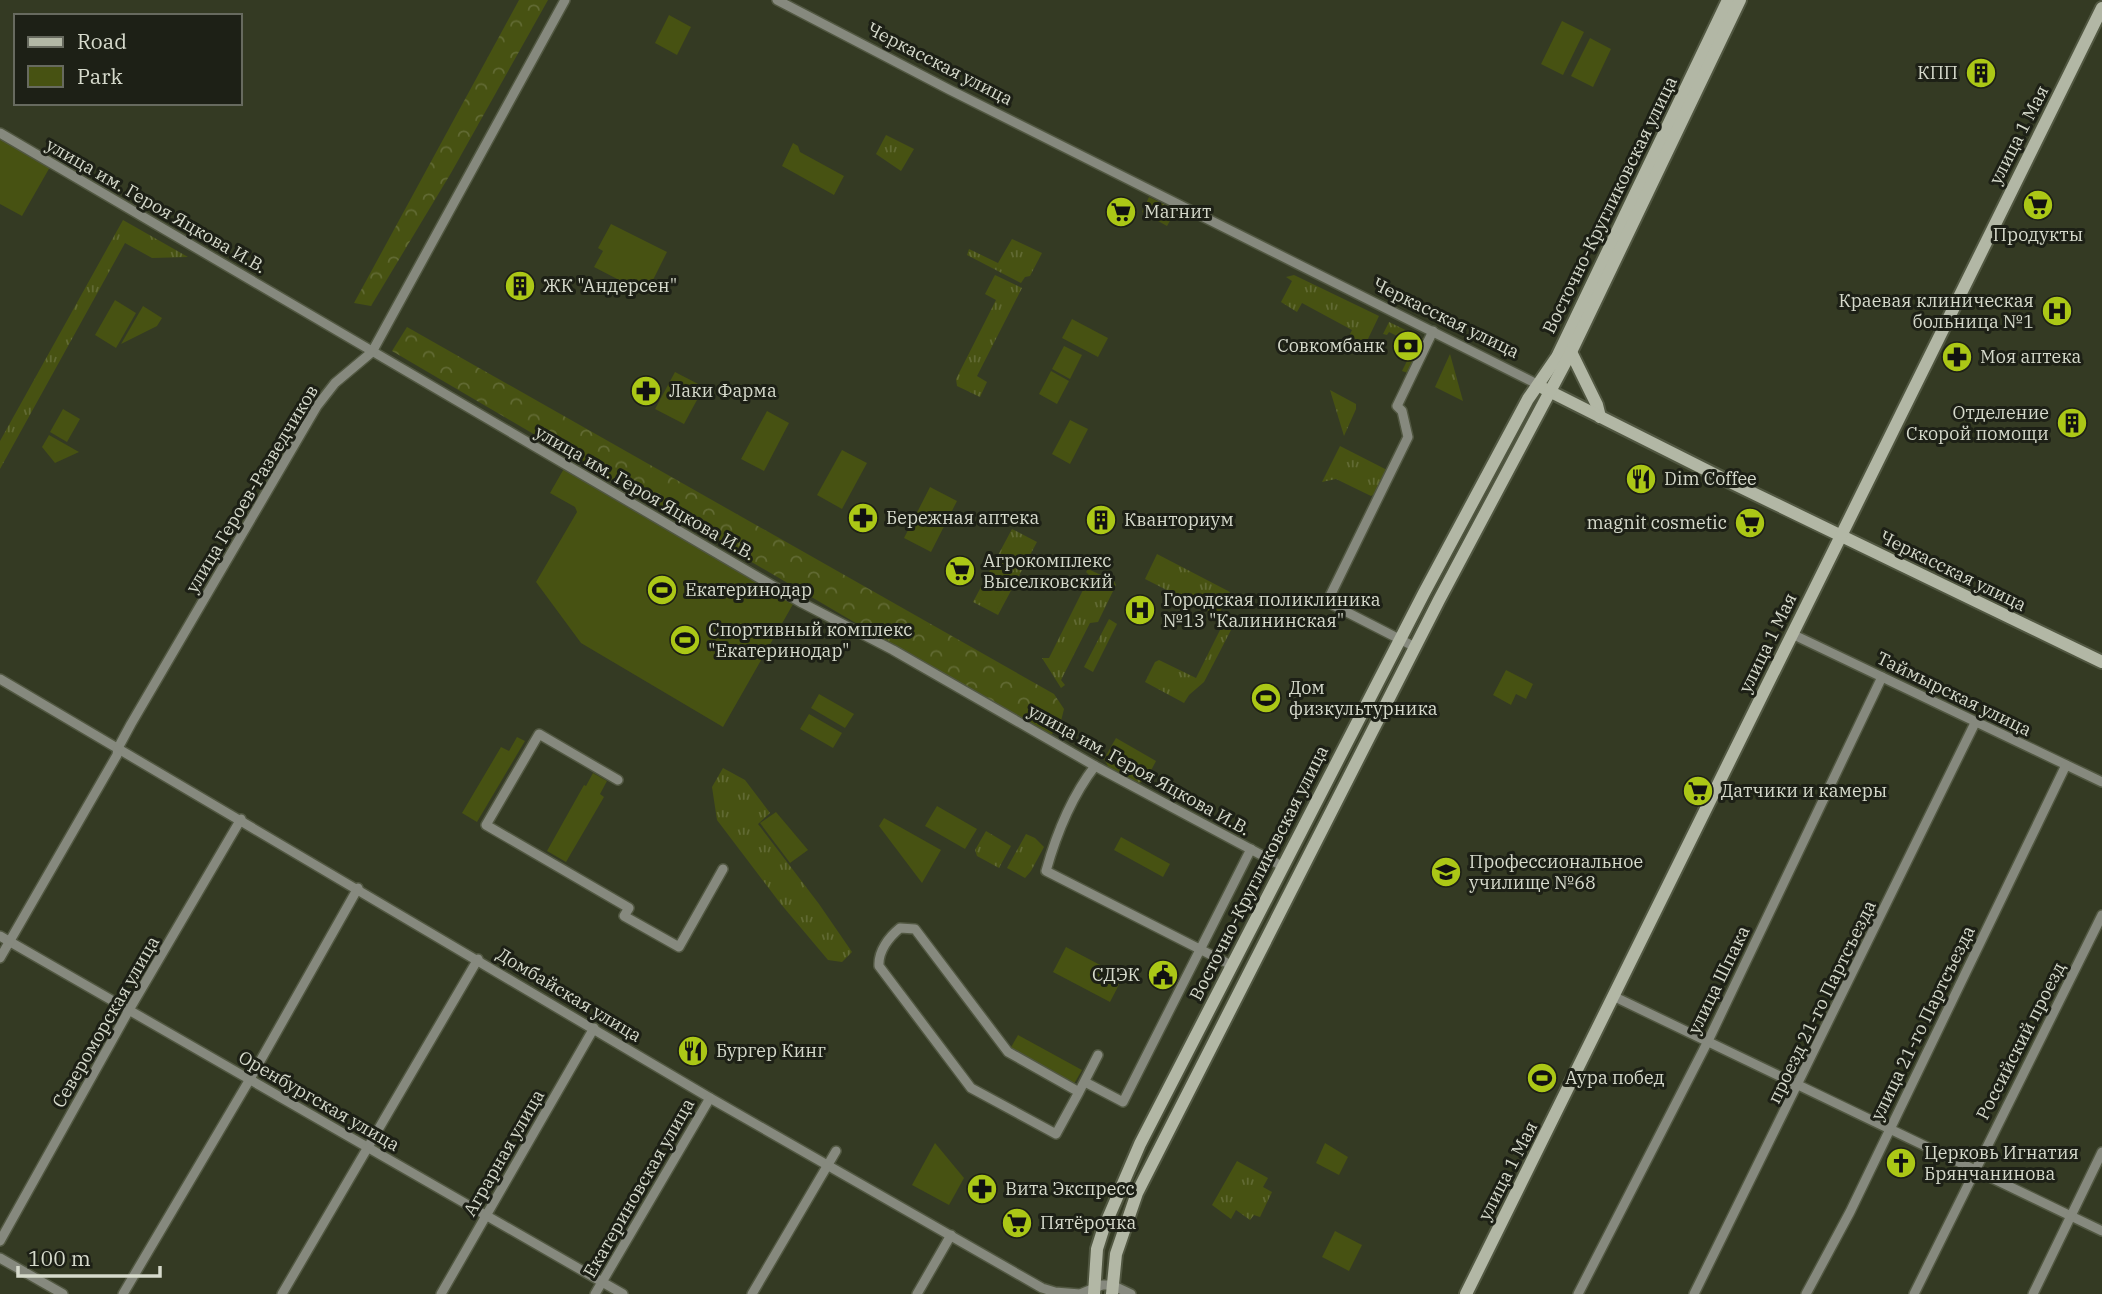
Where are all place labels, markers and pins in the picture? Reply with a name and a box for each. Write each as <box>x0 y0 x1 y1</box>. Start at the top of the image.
building icon: КПП <box>1964 56 1998 90</box>
place label: КПП <box>1917 61 1958 84</box>
supermarket icon: Продукты <box>2021 188 2055 222</box>
supermarket icon: Магнит <box>1104 195 1138 229</box>
place label: Магнит <box>1144 200 1211 223</box>
place label: Продукты <box>1993 223 2083 246</box>
building icon: ЖК "Андерсен" <box>503 269 537 303</box>
place label: ЖК "Андерсен" <box>543 274 677 297</box>
place label: Краевая клиническая больница №1 <box>1839 289 2034 333</box>
hospital icon: Краевая клиническая больница №1 <box>2040 294 2074 328</box>
bank icon: Совкомбанк <box>1391 329 1425 363</box>
place label: Совкомбанк <box>1277 334 1386 357</box>
pharmacy icon: Моя аптека <box>1940 340 1974 374</box>
place label: Моя аптека <box>1980 345 2082 368</box>
pharmacy icon: Лаки Фарма <box>629 374 663 408</box>
place label: Лаки Фарма <box>669 379 777 402</box>
place label: Отделение Скорой помощи <box>1906 401 2049 445</box>
building icon: Отделение Скорой помощи <box>2055 406 2089 440</box>
restaurant icon: Dim Coffee <box>1624 462 1658 496</box>
place label: Dim Coffee <box>1664 467 1757 490</box>
pharmacy icon: Бережная аптека <box>846 501 880 535</box>
building icon: Кванториум <box>1084 503 1118 537</box>
place label: Бережная аптека <box>886 506 1039 529</box>
supermarket icon: magnit cosmetic <box>1733 506 1767 540</box>
place label: Кванториум <box>1124 508 1234 531</box>
place label: magnit cosmetic <box>1586 511 1727 534</box>
place label: Агрокомплекс Выселковский <box>983 549 1113 593</box>
supermarket icon: Агрокомплекс Выселковский <box>943 554 977 588</box>
sports icon: Екатеринодар <box>645 573 679 607</box>
place label: Екатеринодар <box>685 578 812 601</box>
place label: Городская поликлиника №13 "Калининская" <box>1163 588 1381 632</box>
hospital icon: Городская поликлиника №13 "Калининская" <box>1123 593 1157 627</box>
place label: Спортивный комплекс "Екатеринодар" <box>708 618 912 662</box>
sports icon: Спортивный комплекс "Екатеринодар" <box>668 623 702 657</box>
place label: Дом физкультурника <box>1289 676 1438 720</box>
sports icon: Дом физкультурника <box>1249 681 1283 715</box>
supermarket icon: Датчики и камеры <box>1681 774 1715 808</box>
place label: Датчики и камеры <box>1721 779 1887 802</box>
place label: Профессиональное училище №68 <box>1469 850 1643 894</box>
school or university icon: Профессиональное училище №68 <box>1429 855 1463 889</box>
public building icon: СДЭК <box>1146 958 1180 992</box>
place label: СДЭК <box>1092 963 1141 986</box>
restaurant icon: Бургер Кинг <box>676 1034 710 1068</box>
place label: Бургер Кинг <box>716 1039 826 1062</box>
sports icon: Аура побед <box>1525 1061 1559 1095</box>
place label: Аура побед <box>1565 1066 1665 1089</box>
place label: Церковь Игнатия Брянчанинова <box>1924 1141 2079 1185</box>
church icon: Церковь Игнатия Брянчанинова <box>1884 1146 1918 1180</box>
pharmacy icon: Вита Экспресс <box>965 1172 999 1206</box>
place label: Вита Экспресс <box>1005 1177 1135 1200</box>
supermarket icon: Пятёрочка <box>1000 1206 1034 1240</box>
place label: Пятёрочка <box>1040 1211 1136 1234</box>

